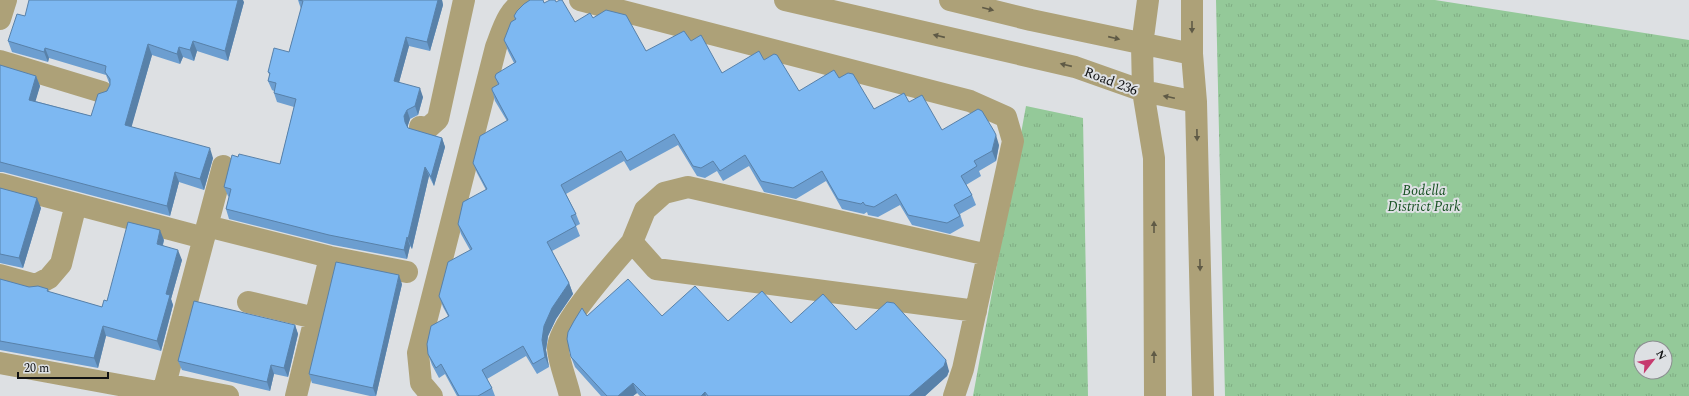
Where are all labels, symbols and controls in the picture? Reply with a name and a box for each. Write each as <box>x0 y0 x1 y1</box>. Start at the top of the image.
one-way arrow <box>981 7 994 13</box>
one-way arrow <box>1189 21 1195 34</box>
one-way arrow <box>933 32 945 38</box>
one-way arrow <box>1108 36 1121 42</box>
street label: Road 236 <box>1081 61 1141 101</box>
one-way arrow <box>1059 62 1072 68</box>
one-way arrow <box>1163 93 1175 99</box>
one-way arrow <box>1193 129 1200 141</box>
park label: Bodella District Park <box>1388 180 1461 217</box>
one-way arrow <box>1151 220 1157 233</box>
one-way arrow <box>1196 259 1203 271</box>
north arrow <box>1633 340 1673 380</box>
text: N <box>1652 347 1671 363</box>
one-way arrow <box>1151 350 1157 363</box>
scale bar <box>18 354 108 380</box>
text: 20 m <box>24 359 49 378</box>

